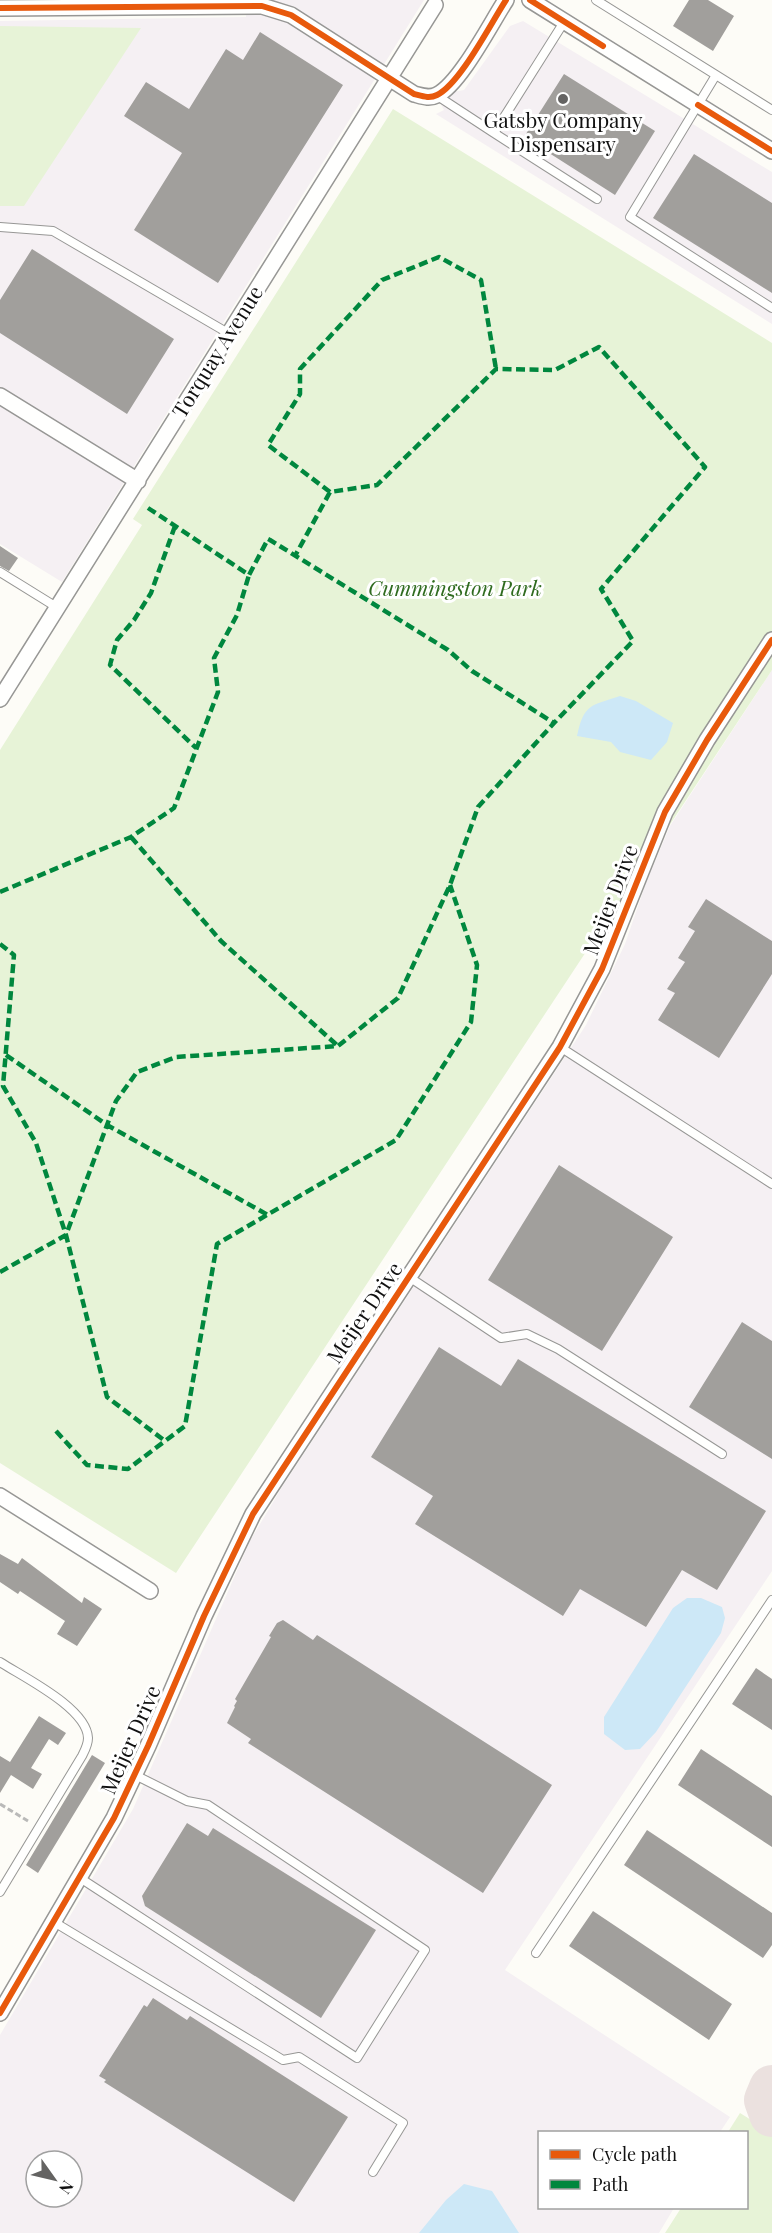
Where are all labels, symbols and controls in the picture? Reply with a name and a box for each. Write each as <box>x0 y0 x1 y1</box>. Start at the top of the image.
marker: Gatsby Company Dispensary <box>556 92 570 106</box>
place label: Gatsby Company Dispensary <box>483 105 643 157</box>
street label: Torquay Avenue <box>164 280 268 422</box>
park label: Cummingston Park <box>368 573 542 601</box>
street label: Meijer Drive <box>575 840 643 959</box>
street label: Meijer Drive <box>319 1256 408 1368</box>
street label: Meijer Drive <box>93 1680 166 1798</box>
legend <box>538 2131 748 2209</box>
text: Cycle path <box>592 2142 677 2166</box>
north arrow <box>24 2149 84 2209</box>
text: Path <box>592 2172 629 2196</box>
text: N <box>55 2177 79 2199</box>

